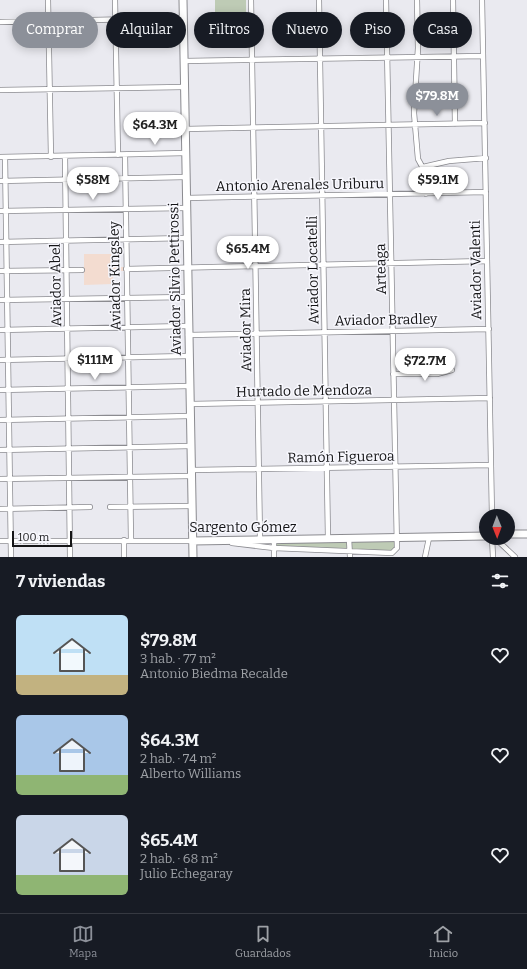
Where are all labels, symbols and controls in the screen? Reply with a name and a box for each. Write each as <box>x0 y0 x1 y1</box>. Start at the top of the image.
chip: Comprar <box>12 12 98 48</box>
chip: Alquilar <box>106 12 186 48</box>
chip: Filtros <box>194 12 264 48</box>
chip: Nuevo <box>272 12 342 48</box>
chip: Piso <box>350 12 405 48</box>
chip: Casa <box>413 12 472 48</box>
pin: $79.8M <box>404 83 470 117</box>
text: $79.8M <box>415 88 459 103</box>
pin: $64.3M <box>122 112 188 146</box>
text: $64.3M <box>132 117 178 132</box>
pin: $58M <box>69 167 117 201</box>
pin: $59.1M <box>405 167 471 201</box>
text: $58M <box>76 172 110 187</box>
text: $59.1M <box>417 172 459 187</box>
street label: Antonio Arenales Uriburu <box>216 175 385 195</box>
street label: Aviador Silvio Pettirossi <box>165 202 185 356</box>
street label: Aviador Locatelli <box>304 216 322 324</box>
street label: Aviador Valenti <box>467 220 485 320</box>
street label: Aviador Kingsley <box>106 221 124 331</box>
pin: $65.4M <box>215 236 281 270</box>
text: $65.4M <box>226 241 270 256</box>
street label: Aviador Abel <box>47 243 65 327</box>
street label: Arteaga <box>372 243 390 295</box>
street label: Aviador Mira <box>237 288 255 372</box>
street label: Aviador Bradley <box>334 311 438 329</box>
pin: $111M <box>67 347 123 381</box>
pin: $72.7M <box>392 348 458 382</box>
text: $111M <box>77 352 113 367</box>
text: $72.7M <box>404 353 446 368</box>
street label: Hurtado de Mendoza <box>236 381 372 401</box>
street label: Ramón Figueroa <box>287 448 395 466</box>
north arrow <box>479 509 515 545</box>
map controls <box>479 509 515 545</box>
street label: Sargento Gómez <box>189 519 297 536</box>
scale bar <box>12 529 72 548</box>
text: 100 m <box>18 531 49 544</box>
icon: filters <box>489 570 511 592</box>
text: 7 viviendas <box>16 571 105 592</box>
text: $79.8M <box>140 630 197 651</box>
icon: home <box>48 631 96 679</box>
icon: heart <box>489 644 511 666</box>
text: 3 hab. · 77 m² <box>140 651 216 666</box>
text: Antonio Biedma Recalde <box>140 666 288 681</box>
text: $64.3M <box>140 730 199 751</box>
icon: home <box>48 731 96 779</box>
icon: heart <box>489 744 511 766</box>
text: 2 hab. · 74 m² <box>140 751 216 766</box>
text: Alberto Williams <box>140 766 241 781</box>
text: $65.4M <box>140 830 198 851</box>
icon: home <box>48 831 96 879</box>
icon: heart <box>489 844 511 866</box>
text: 2 hab. · 68 m² <box>140 851 218 866</box>
text: Julio Echegaray <box>140 866 233 881</box>
tab: Mapa <box>69 923 97 960</box>
tab: Guardados <box>235 923 291 960</box>
tab: Inicio <box>429 923 458 960</box>

